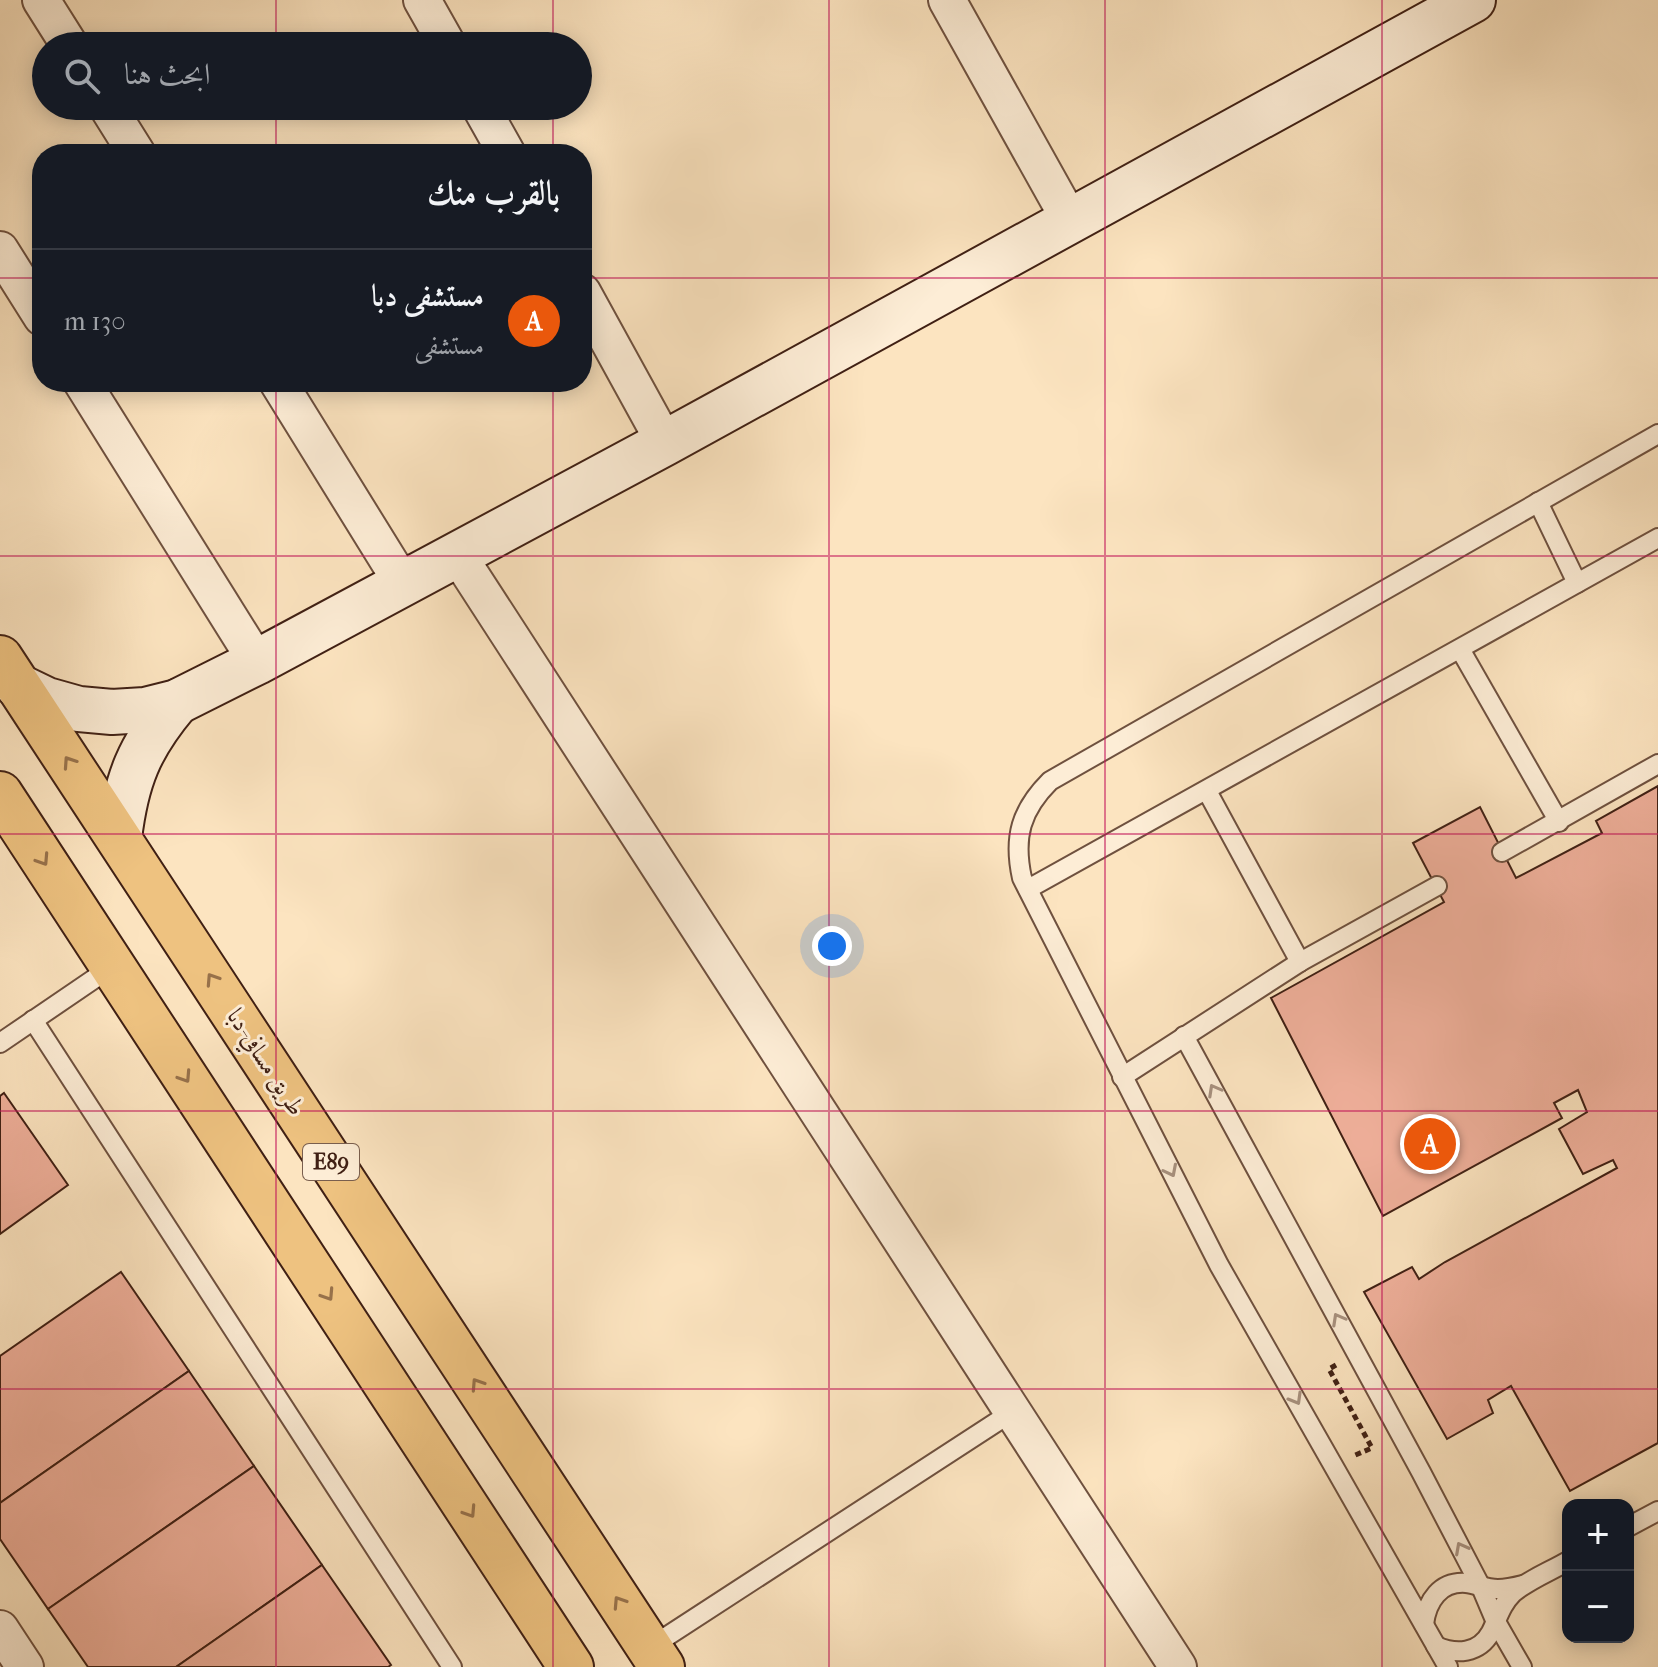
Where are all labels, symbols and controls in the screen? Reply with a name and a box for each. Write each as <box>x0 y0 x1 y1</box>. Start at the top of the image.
search box <box>32 32 592 120</box>
icon: search <box>60 54 104 98</box>
text: ابحث هنا <box>124 57 210 92</box>
text: بالقرب منك <box>427 173 560 213</box>
text: مستشفى دبا <box>371 279 484 314</box>
text: 130 m <box>64 306 126 337</box>
text: A <box>526 306 542 337</box>
text: مستشفى <box>415 330 484 361</box>
one-way arrow <box>63 756 78 771</box>
one-way arrow <box>33 851 48 865</box>
your location <box>812 926 852 966</box>
one-way arrow <box>206 973 221 988</box>
street label: طريق مسافي-دبا <box>217 1003 311 1123</box>
one-way arrow <box>175 1068 190 1083</box>
one-way arrow <box>1208 1084 1223 1098</box>
pin: A <box>1404 1114 1456 1174</box>
road number: E89 <box>303 1144 359 1180</box>
one-way arrow <box>1161 1162 1176 1177</box>
one-way arrow <box>318 1286 333 1300</box>
one-way arrow <box>1332 1313 1348 1327</box>
one-way arrow <box>471 1378 486 1393</box>
one-way arrow <box>1286 1390 1302 1405</box>
map controls <box>1562 1499 1634 1643</box>
button: + <box>1562 1499 1634 1571</box>
one-way arrow <box>460 1503 475 1518</box>
one-way arrow <box>1455 1541 1470 1556</box>
button: − <box>1562 1571 1634 1643</box>
one-way arrow <box>614 1596 629 1610</box>

